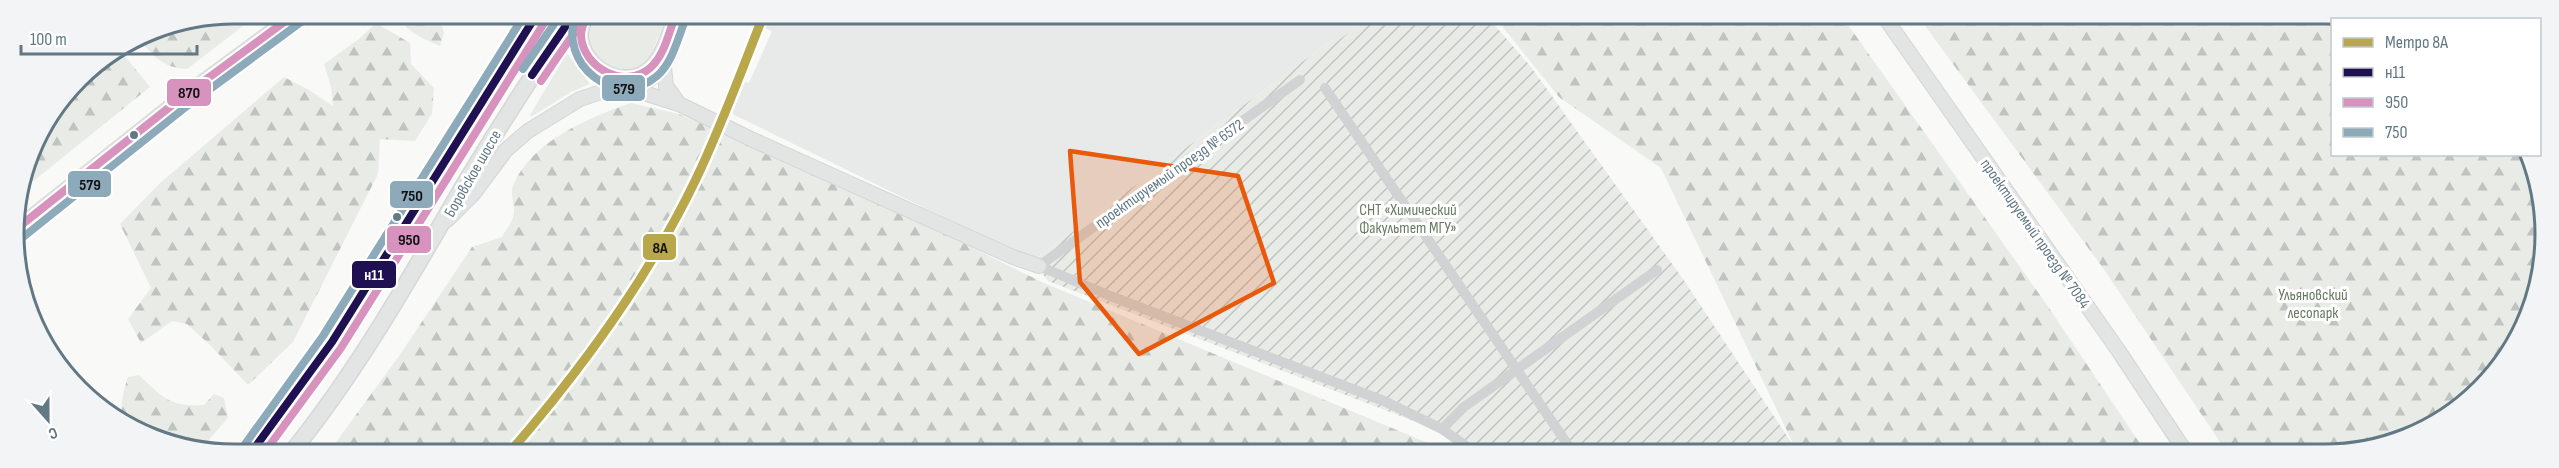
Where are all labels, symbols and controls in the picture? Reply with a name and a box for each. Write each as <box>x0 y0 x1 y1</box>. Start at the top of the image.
scale bar <box>21 18 196 56</box>
legend <box>2331 18 2541 156</box>
text: 100 m <box>30 29 67 50</box>
text: Метро 8А <box>2385 32 2448 53</box>
text: н11 <box>2385 62 2406 83</box>
line badge: 579 <box>601 74 646 102</box>
line badge: 870 <box>166 78 212 107</box>
text: 579 <box>613 80 635 99</box>
text: 870 <box>178 84 200 103</box>
text: 950 <box>2385 92 2408 113</box>
street label: проектируемый проезд № 6572 <box>1092 116 1248 233</box>
text: 750 <box>2385 122 2407 143</box>
street label: Боровское шоссе <box>441 127 506 221</box>
unlabelled marker <box>128 129 140 141</box>
street label: проектируемый проезд № 7084 <box>1976 155 2094 313</box>
line badge: 579 <box>67 170 112 198</box>
text: 579 <box>79 176 101 195</box>
line badge: 750 <box>389 180 434 209</box>
text: 750 <box>401 187 423 206</box>
park label: СНТ «Химический Факультет МГУ» <box>1359 201 1457 238</box>
unlabelled marker <box>391 211 403 223</box>
line badge: 950 <box>386 225 432 254</box>
text: 950 <box>398 231 420 250</box>
line badge: 8А <box>642 233 677 261</box>
text: 8А <box>652 239 668 258</box>
line badge: н11 <box>351 260 397 289</box>
text: н11 <box>364 266 384 285</box>
park label: Ульяновский лесопарк <box>2278 286 2348 323</box>
north arrow <box>18 390 78 450</box>
text: С <box>46 422 60 443</box>

